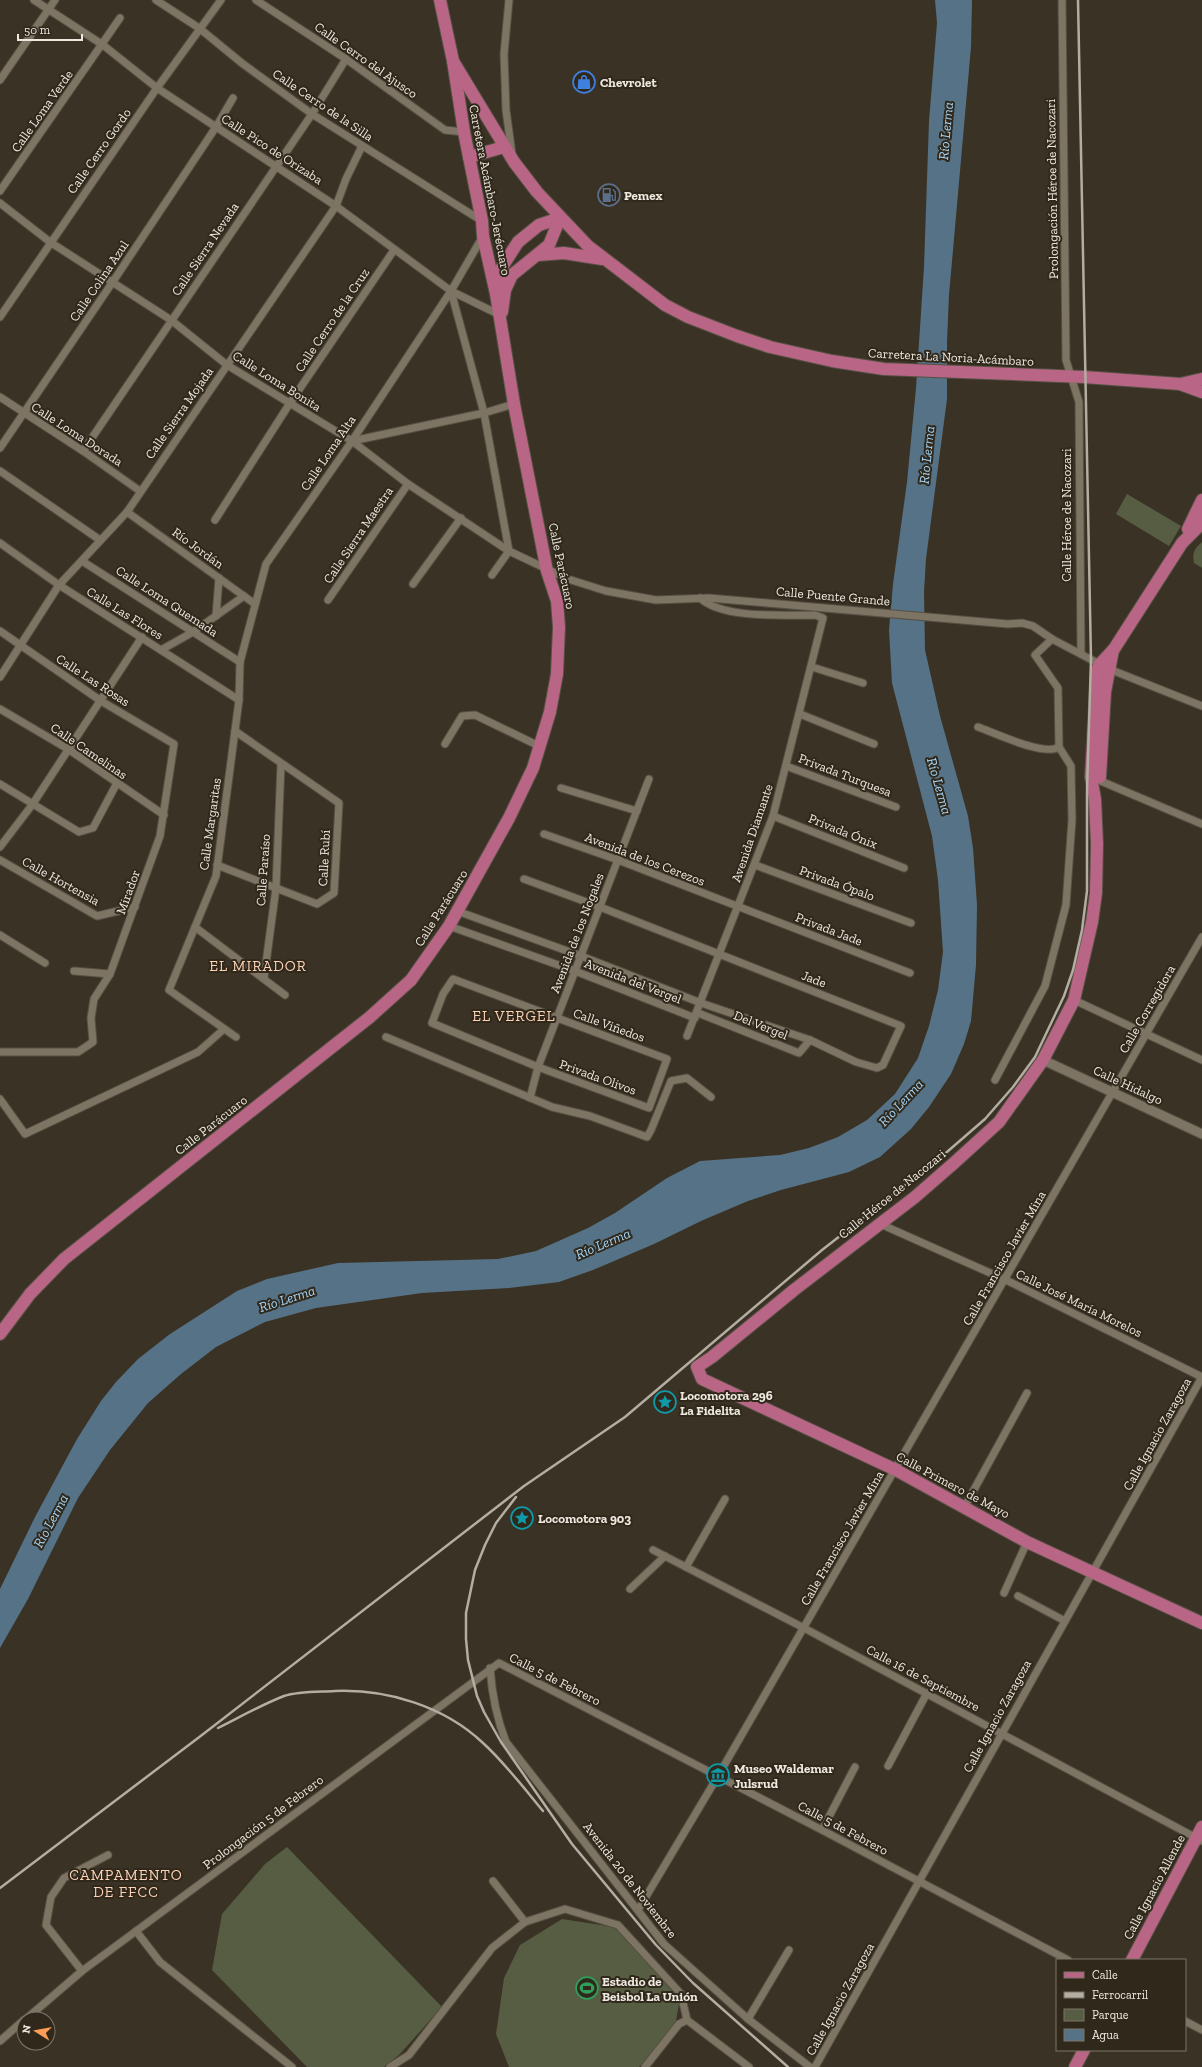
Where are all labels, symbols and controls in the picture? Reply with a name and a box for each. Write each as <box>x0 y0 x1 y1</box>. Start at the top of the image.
scale bar <box>18 16 82 42</box>
street label: Calle Cerro del Ajusco <box>311 19 421 102</box>
text: 50 m <box>24 23 51 37</box>
street label: Calle Cerro de la Silla <box>270 66 377 145</box>
street label: Calle Loma Verde <box>8 67 76 155</box>
shop icon: Chevrolet <box>571 69 597 95</box>
place label: Chevrolet <box>600 75 657 90</box>
street label: Prolongación Héroe de Nacozari <box>1043 99 1061 279</box>
water label: Río Lerma <box>935 101 957 161</box>
street label: Carretera Acámbaro-Jerécuaro <box>466 103 514 277</box>
street label: Calle Cerro Gordo <box>64 105 134 197</box>
street label: Calle Pico de Orizaba <box>219 111 326 188</box>
fuel station icon: Pemex <box>596 182 622 208</box>
place label: Pemex <box>624 188 662 203</box>
street label: Calle Sierra Nevada <box>168 199 242 298</box>
street label: Calle Colina Azul <box>66 237 132 324</box>
street label: Calle Cerro de la Cruz <box>292 265 372 375</box>
street label: Carretera La Noria-Acámbaro <box>868 345 1035 369</box>
street label: Calle Loma Bonita <box>230 348 325 415</box>
street label: Calle Sierra Mojada <box>142 364 217 462</box>
street label: Calle Loma Dorada <box>29 399 126 470</box>
street label: Calle Loma Alta <box>297 412 359 493</box>
water label: Río Lerma <box>916 425 938 485</box>
street label: Calle Héroe de Nacozari <box>1059 448 1074 582</box>
street label: Calle Sierra Maestra <box>320 483 396 586</box>
street label: Calle Parácuaro <box>546 522 579 611</box>
street label: Río Jordán <box>169 524 227 572</box>
street label: Calle Loma Quemada <box>113 562 221 640</box>
street label: Calle Las Flores <box>84 584 166 643</box>
street label: Calle Puente Grande <box>775 584 891 608</box>
street label: Calle Las Rosas <box>53 651 133 710</box>
street label: Calle Camelinas <box>48 720 130 782</box>
street label: Privada Turquesa <box>796 750 894 800</box>
water label: Río Lerma <box>923 756 955 816</box>
street label: Calle Margaritas <box>196 777 224 871</box>
street label: Avenida Diamante <box>728 782 776 884</box>
street label: Privada Ónix <box>806 810 880 852</box>
street label: Calle Rubí <box>315 829 333 887</box>
street label: Avenida de los Cerezos <box>583 829 707 889</box>
street label: Calle Paraíso <box>253 833 273 906</box>
street label: Calle Hortensia <box>20 854 103 909</box>
street label: Privada Ópalo <box>797 862 877 904</box>
street label: Calle Parácuaro <box>411 867 471 949</box>
street label: Mirador <box>113 868 143 916</box>
street label: Avenida de los Nogales <box>547 871 607 995</box>
street label: Privada Jade <box>793 909 865 949</box>
street label: Avenida del Vergel <box>582 956 684 1007</box>
district label: EL MIRADOR <box>209 957 307 975</box>
street label: Calle Corregidora <box>1116 962 1179 1056</box>
street label: Jade <box>800 967 828 991</box>
street label: Calle Viñedos <box>571 1005 647 1045</box>
district label: EL VERGEL <box>472 1007 556 1025</box>
street label: Del Vergel <box>732 1007 791 1043</box>
street label: Privada Olivos <box>558 1056 639 1098</box>
street label: Calle Hidalgo <box>1091 1062 1165 1108</box>
water label: Río Lerma <box>875 1076 927 1130</box>
street label: Calle Parácuaro <box>172 1092 250 1158</box>
street label: Calle Héroe de Nacozari <box>835 1146 949 1242</box>
street label: Calle Francisco Javier Mina <box>959 1187 1049 1328</box>
water label: Río Lerma <box>573 1225 633 1263</box>
street label: Calle José María Morelos <box>1013 1266 1145 1340</box>
water label: Río Lerma <box>257 1282 317 1316</box>
street label: Calle Ignacio Zaragoza <box>1120 1375 1195 1493</box>
place label: Locomotora 296 La Fidelita <box>680 1388 773 1418</box>
place icon: Locomotora 296 La Fidelita <box>652 1389 678 1415</box>
street label: Calle Primero de Mayo <box>894 1449 1013 1521</box>
street label: Calle Francisco Javier Mina <box>797 1467 887 1608</box>
water label: Río Lerma <box>30 1491 72 1551</box>
place icon: Locomotora 903 <box>509 1505 535 1531</box>
place label: Locomotora 903 <box>538 1511 631 1526</box>
street label: Calle 16 de Septiembre <box>864 1642 982 1714</box>
street label: Calle 5 de Febrero <box>507 1650 603 1709</box>
street label: Calle Ignacio Zaragoza <box>960 1657 1035 1775</box>
place label: Museo Waldemar Julsrud <box>734 1761 834 1791</box>
museum icon: Museo Waldemar Julsrud <box>705 1762 731 1788</box>
street label: Prolongación 5 de Febrero <box>200 1772 326 1872</box>
street label: Calle 5 de Febrero <box>795 1798 891 1858</box>
street label: Avenida 20 de Noviembre <box>580 1819 680 1941</box>
street label: Calle Ignacio Allende <box>1120 1832 1188 1942</box>
district label: CAMPAMENTO DE FFCC <box>69 1866 183 1901</box>
street label: Calle Ignacio Zaragoza <box>803 1940 878 2058</box>
legend <box>1056 1959 1186 2051</box>
text: Calle <box>1092 1968 1118 1982</box>
place label: Estadio de Beisbol La Unión <box>602 1974 698 2004</box>
sports icon: Estadio de Beisbol La Unión <box>574 1975 600 2001</box>
text: Ferrocarril <box>1092 1988 1148 2002</box>
text: Parque <box>1092 2008 1129 2022</box>
north arrow <box>16 2011 56 2051</box>
text: N <box>19 2023 34 2035</box>
text: Agua <box>1092 2028 1119 2042</box>

